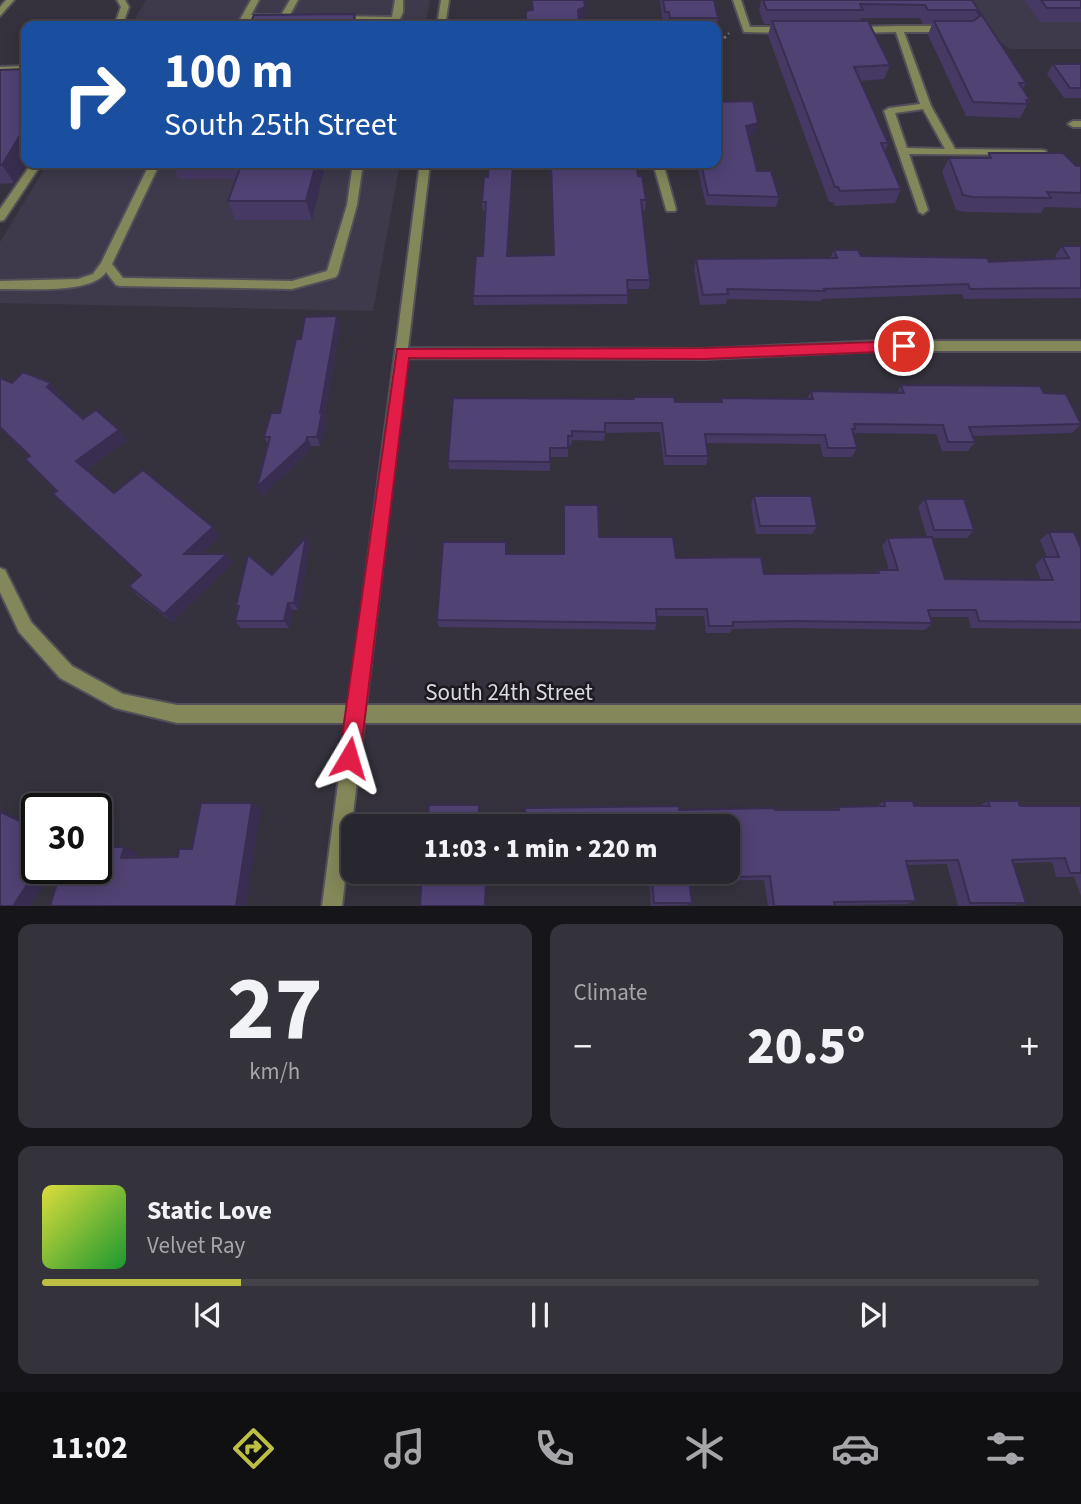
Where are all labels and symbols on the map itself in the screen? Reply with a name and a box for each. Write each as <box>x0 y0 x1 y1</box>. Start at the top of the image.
pin <box>874 316 934 376</box>
street label: South 24th Street <box>425 676 593 709</box>
position arrow <box>312 721 386 795</box>
speed limit sign: 30 <box>21 793 112 884</box>

